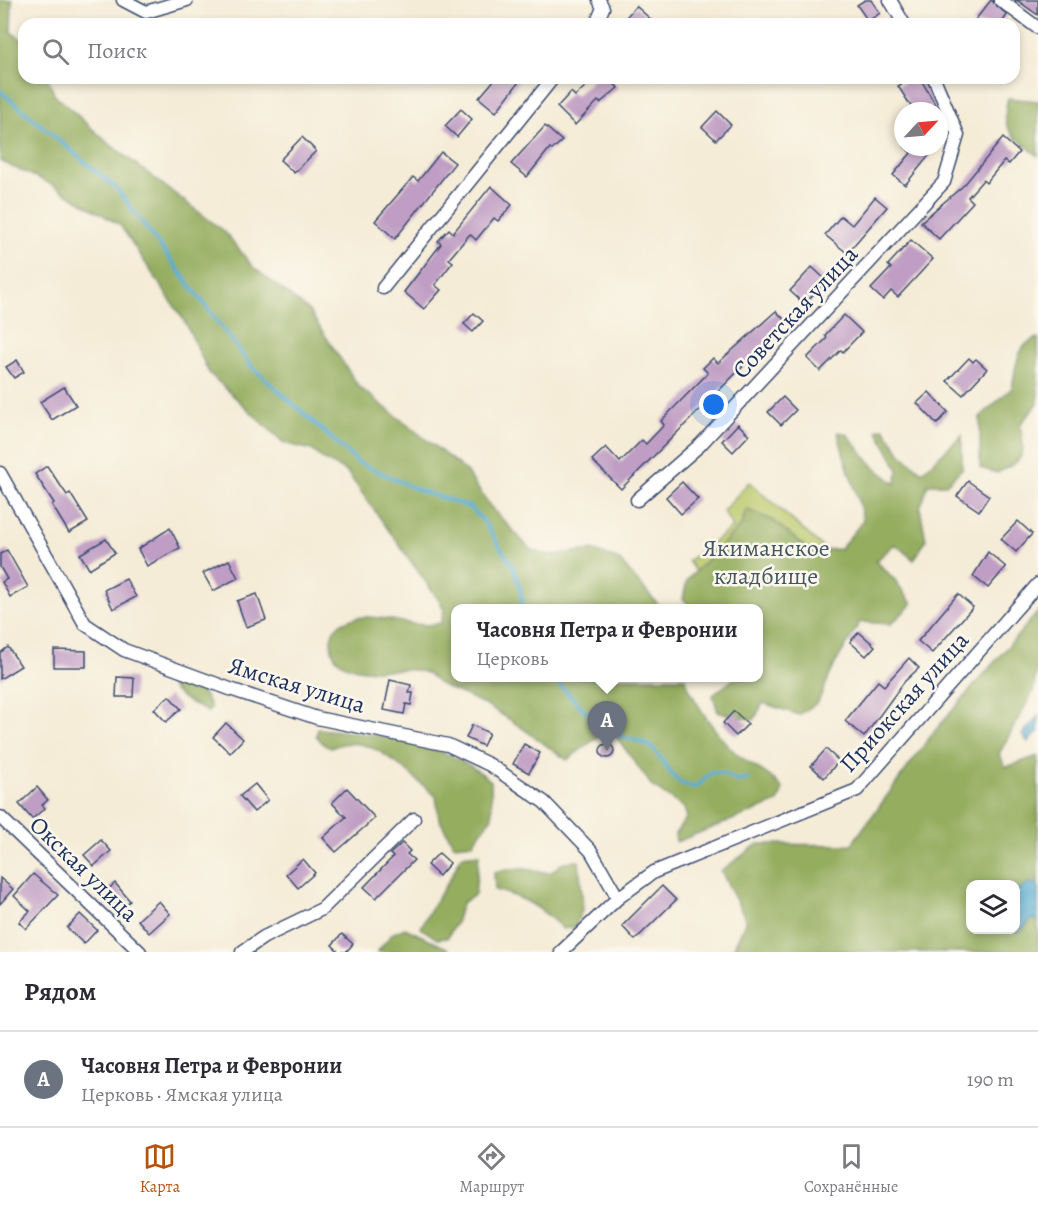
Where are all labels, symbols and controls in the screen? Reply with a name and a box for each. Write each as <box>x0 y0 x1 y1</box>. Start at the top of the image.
search box <box>18 18 1020 84</box>
icon: search <box>39 35 72 68</box>
text: Поиск <box>87 36 147 66</box>
north arrow <box>894 102 948 156</box>
street label: Советская улица <box>725 239 865 385</box>
your location <box>699 390 728 419</box>
park label: Якиманское кладбище <box>702 532 830 592</box>
popup <box>451 604 763 682</box>
text: Часовня Петра и Февронии <box>476 615 738 645</box>
street label: Приокская улица <box>832 625 976 779</box>
text: Церковь <box>476 645 549 672</box>
street label: Ямская улица <box>225 649 369 721</box>
pin: A <box>588 702 626 751</box>
street label: Окская улица <box>23 809 145 929</box>
map controls <box>966 880 1020 934</box>
button: layers <box>966 880 1020 934</box>
text: Рядом <box>24 974 96 1009</box>
text: Часовня Петра и Февронии <box>81 1051 342 1081</box>
text: A <box>37 1066 50 1093</box>
text: 190 m <box>967 1066 1014 1093</box>
text: Церковь · Ямская улица <box>81 1081 283 1108</box>
tab: Карта <box>140 1140 180 1198</box>
tab: Маршрут <box>460 1140 524 1198</box>
tab: Сохранённые <box>804 1140 898 1198</box>

